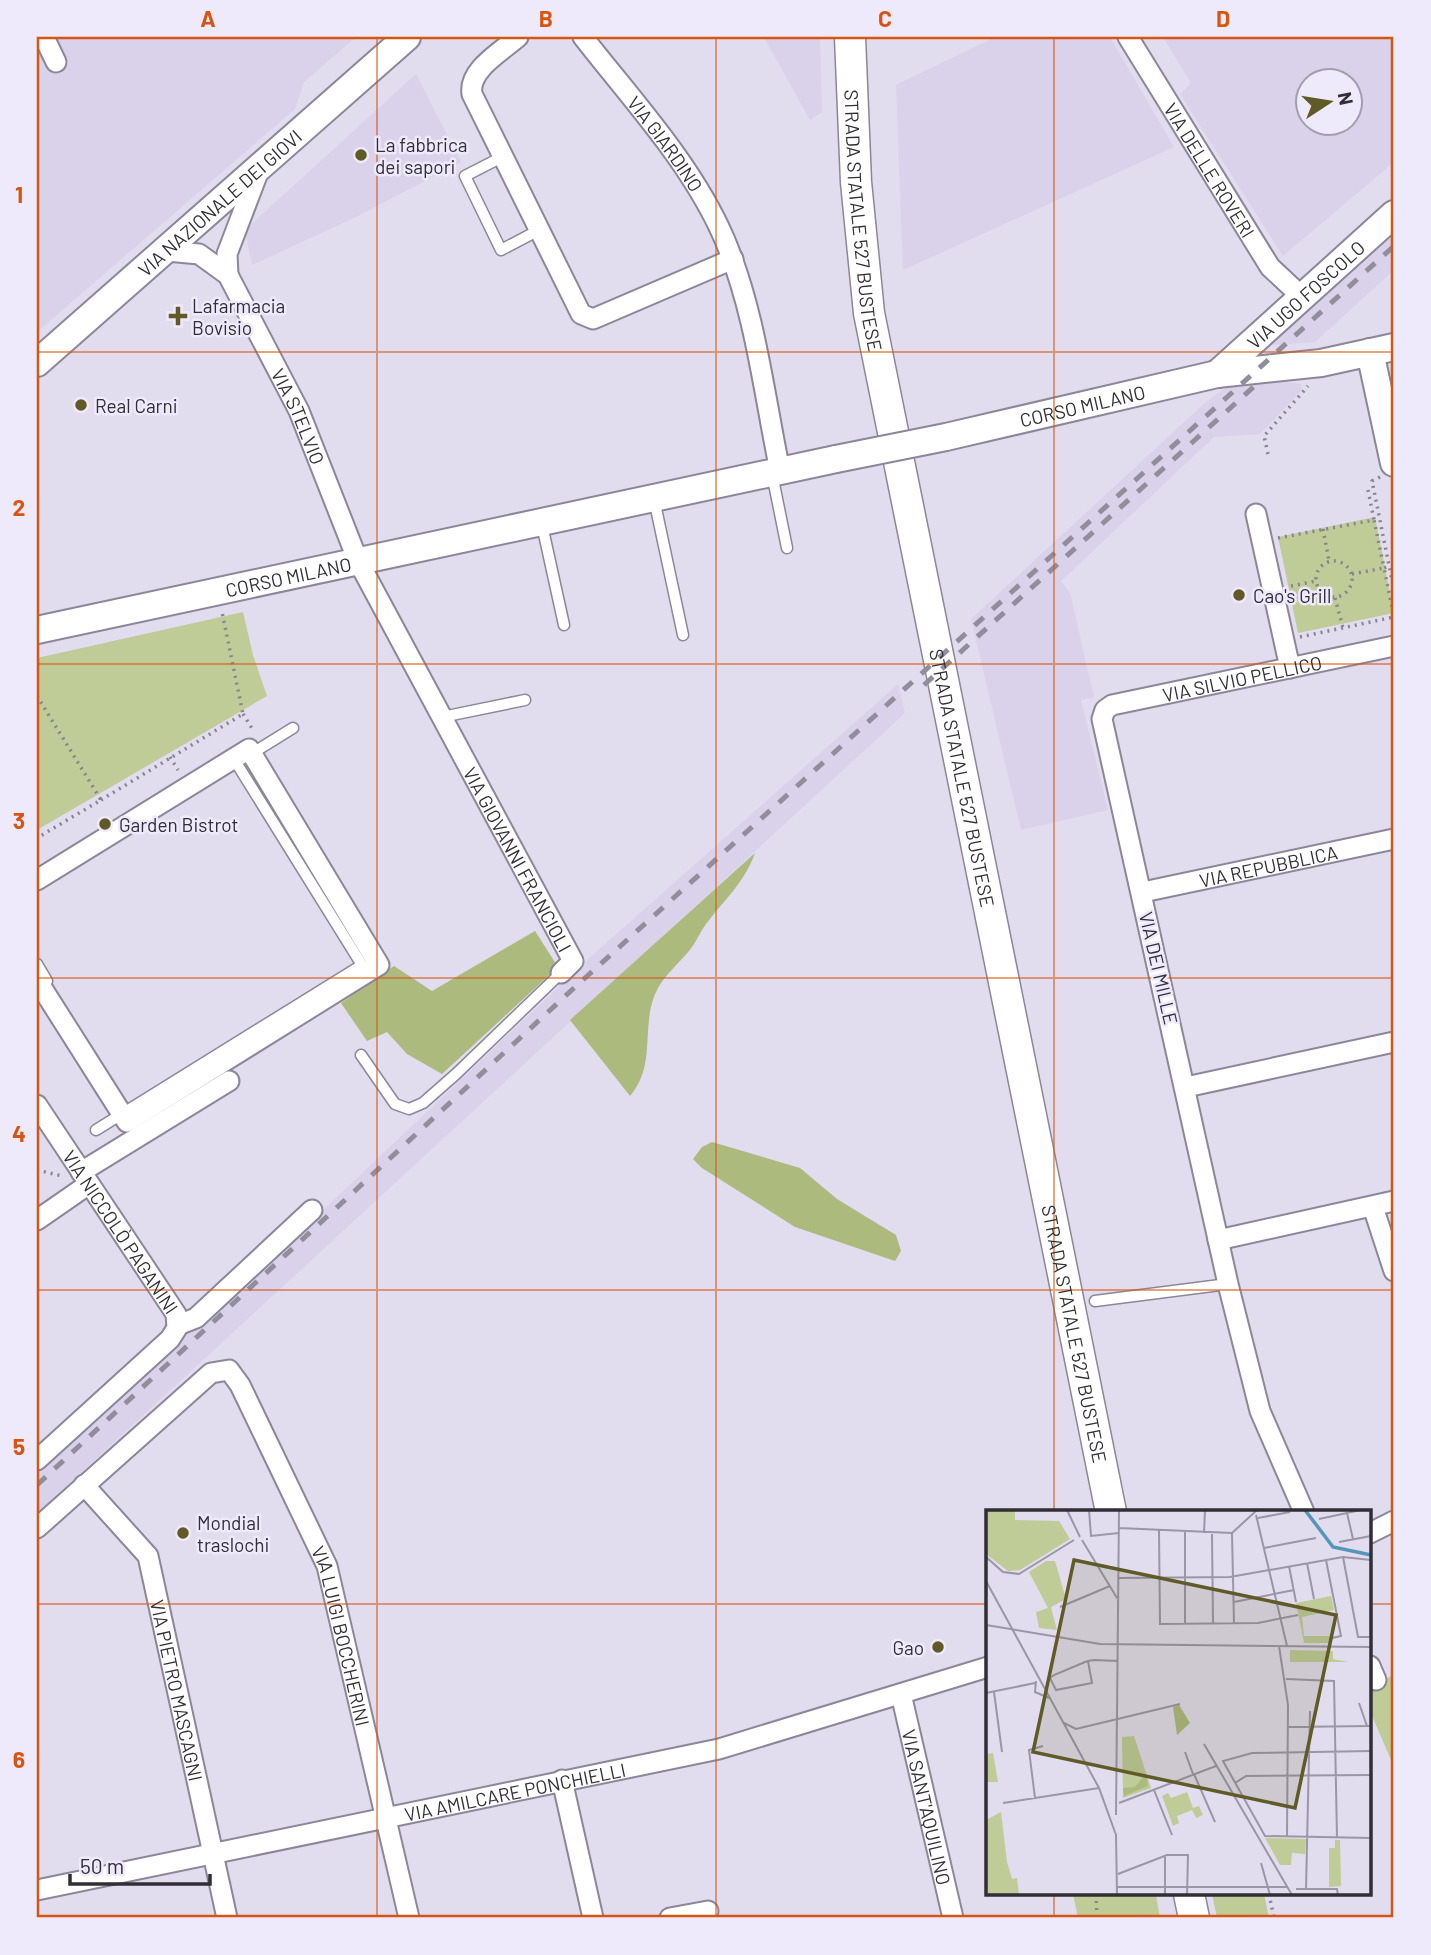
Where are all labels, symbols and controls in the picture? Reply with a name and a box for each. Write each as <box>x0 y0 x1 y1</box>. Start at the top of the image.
text: A <box>200 4 216 32</box>
text: B <box>539 4 553 32</box>
text: C <box>878 4 892 32</box>
text: D <box>1216 4 1230 32</box>
north arrow <box>1294 66 1364 136</box>
street label: STRADA STATALE 527 BUSTESE <box>841 89 888 353</box>
text: N <box>1334 90 1359 107</box>
street label: VIA GIARDINO <box>623 91 708 195</box>
street label: VIA DELLE ROVERI <box>1160 98 1260 241</box>
street label: VIA NAZIONALE DEI GIOVI <box>133 124 306 281</box>
place label: La fabbrica dei sapori <box>375 133 468 178</box>
marker: La fabbrica dei sapori <box>353 147 369 163</box>
text: 1 <box>15 180 23 208</box>
street label: VIA UGO FOSCOLO <box>1242 235 1369 353</box>
place label: Lafarmacia Bovisio <box>192 294 285 339</box>
marker: Lafarmacia Bovisio <box>170 308 186 324</box>
street label: VIA STELVIO <box>267 364 330 467</box>
street label: CORSO MILANO <box>1017 380 1147 431</box>
place label: Real Carni <box>95 394 178 417</box>
marker: Real Carni <box>73 397 89 413</box>
text: 2 <box>13 493 25 521</box>
street label: CORSO MILANO <box>223 552 353 601</box>
place label: Cao's Grill <box>1253 584 1331 607</box>
marker: Cao's Grill <box>1231 587 1247 603</box>
street label: STRADA STATALE 527 BUSTESE <box>926 647 1000 909</box>
street label: VIA SILVIO PELLICO <box>1160 650 1324 706</box>
street label: VIA GIOVANNI FRANCIOLI <box>459 763 577 955</box>
text: 3 <box>13 806 25 834</box>
place label: Garden Bistrot <box>119 813 238 836</box>
marker: Garden Bistrot <box>97 816 113 832</box>
street label: VIA REPUBBLICA <box>1197 840 1340 891</box>
street label: VIA DEI MILLE <box>1135 909 1183 1027</box>
text: 4 <box>12 1119 26 1147</box>
street label: VIA NICCOLÒ PAGANINI <box>59 1145 184 1318</box>
street label: STRADA STATALE 527 BUSTESE <box>1038 1203 1112 1465</box>
text: 5 <box>13 1432 25 1460</box>
inset map <box>986 1510 1372 1896</box>
place label: Mondial traslochi <box>197 1511 269 1556</box>
marker: Mondial traslochi <box>175 1525 191 1541</box>
street label: VIA LUIGI BOCCHERINI <box>307 1542 375 1728</box>
street label: VIA PIETRO MASCAGNI <box>146 1597 208 1783</box>
place label: Gao <box>892 1636 924 1659</box>
marker: Gao <box>930 1639 946 1655</box>
street label: VIA SANT'AQUILINO <box>898 1727 956 1887</box>
text: 6 <box>13 1745 25 1773</box>
street label: VIA AMILCARE PONCHIELLI <box>402 1757 627 1825</box>
scale bar <box>70 1843 210 1887</box>
text: 50 m <box>80 1853 124 1878</box>

